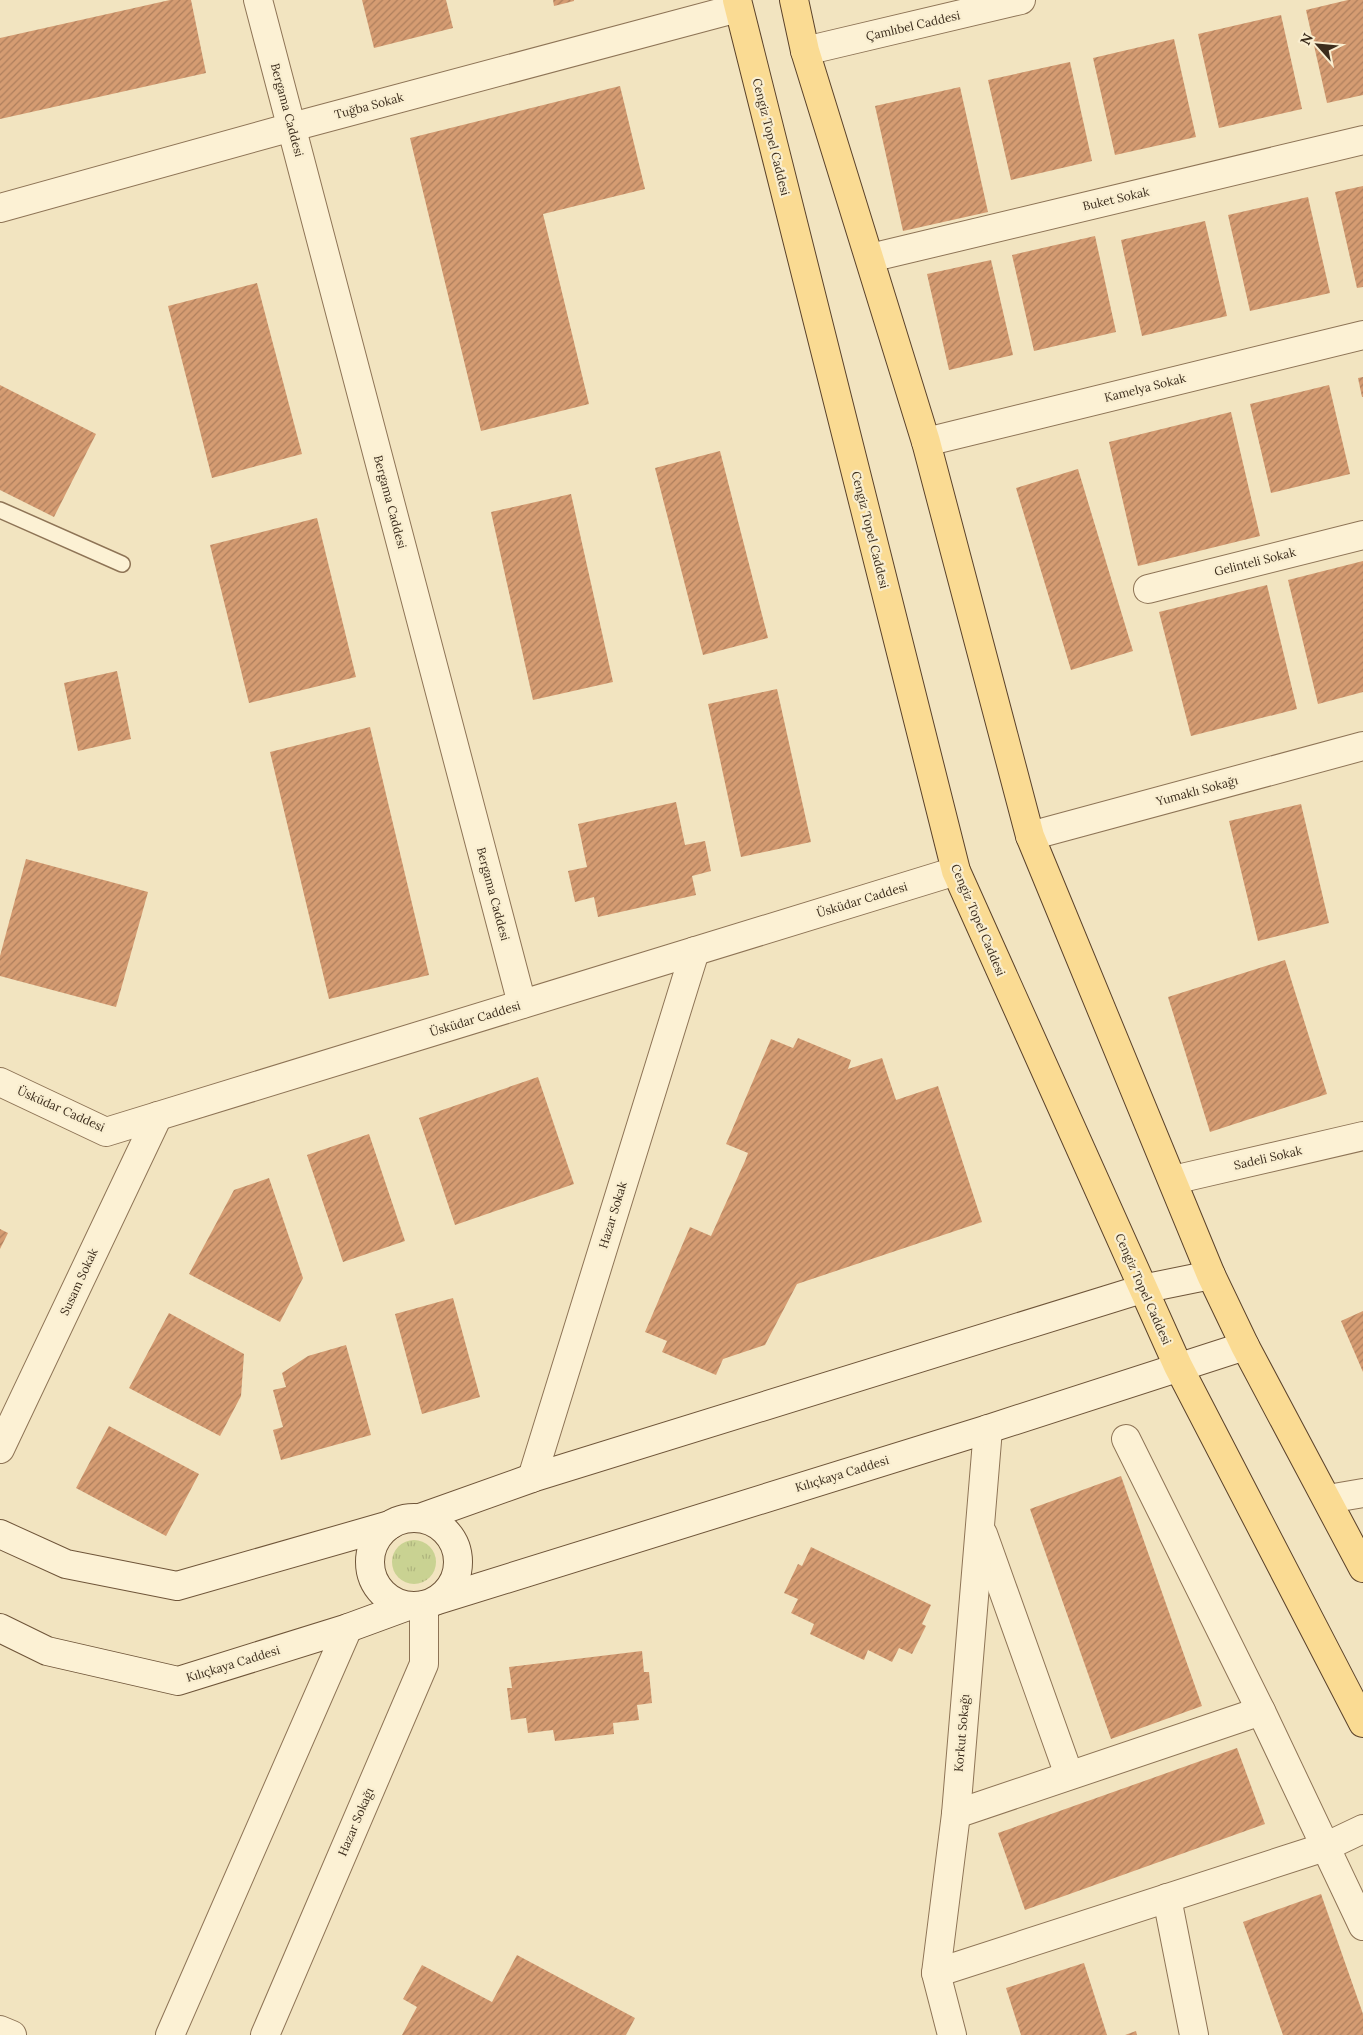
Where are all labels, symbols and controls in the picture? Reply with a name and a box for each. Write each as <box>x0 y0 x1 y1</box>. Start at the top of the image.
street label: Çamlıbel Caddesi <box>864 7 961 44</box>
north arrow <box>1293 20 1343 70</box>
text: N <box>1296 30 1317 48</box>
street label: Bergama Caddesi <box>268 61 307 158</box>
street label: Cengiz Topel Caddesi <box>750 77 793 197</box>
street label: Tuğba Sokak <box>333 89 406 122</box>
street label: Buket Sokak <box>1081 183 1151 213</box>
street label: Kamelya Sokak <box>1103 370 1188 405</box>
street label: Bergama Caddesi <box>371 453 410 550</box>
street label: Cengiz Topel Caddesi <box>849 470 892 590</box>
street label: Gelinteli Sokak <box>1213 544 1298 579</box>
street label: Yumaklı Sokağı <box>1153 772 1239 809</box>
street label: Bergama Caddesi <box>474 845 513 942</box>
street label: Cengiz Topel Caddesi <box>948 861 1009 978</box>
street label: Üsküdar Caddesi <box>815 879 909 920</box>
street label: Üsküdar Caddesi <box>428 998 522 1039</box>
street label: Üsküdar Caddesi <box>15 1083 107 1135</box>
street label: Sadeli Sokak <box>1232 1142 1304 1173</box>
street label: Hazar Sokak <box>595 1179 630 1250</box>
street label: Cengiz Topel Caddesi <box>1112 1231 1175 1347</box>
street label: Susam Sokak <box>56 1245 101 1318</box>
street label: Kılıçkaya Caddesi <box>793 1452 891 1495</box>
street label: Kılıçkaya Caddesi <box>184 1642 282 1685</box>
street label: Korkut Sokağı <box>951 1693 972 1773</box>
street label: Hazar Sokağı <box>334 1785 377 1858</box>

